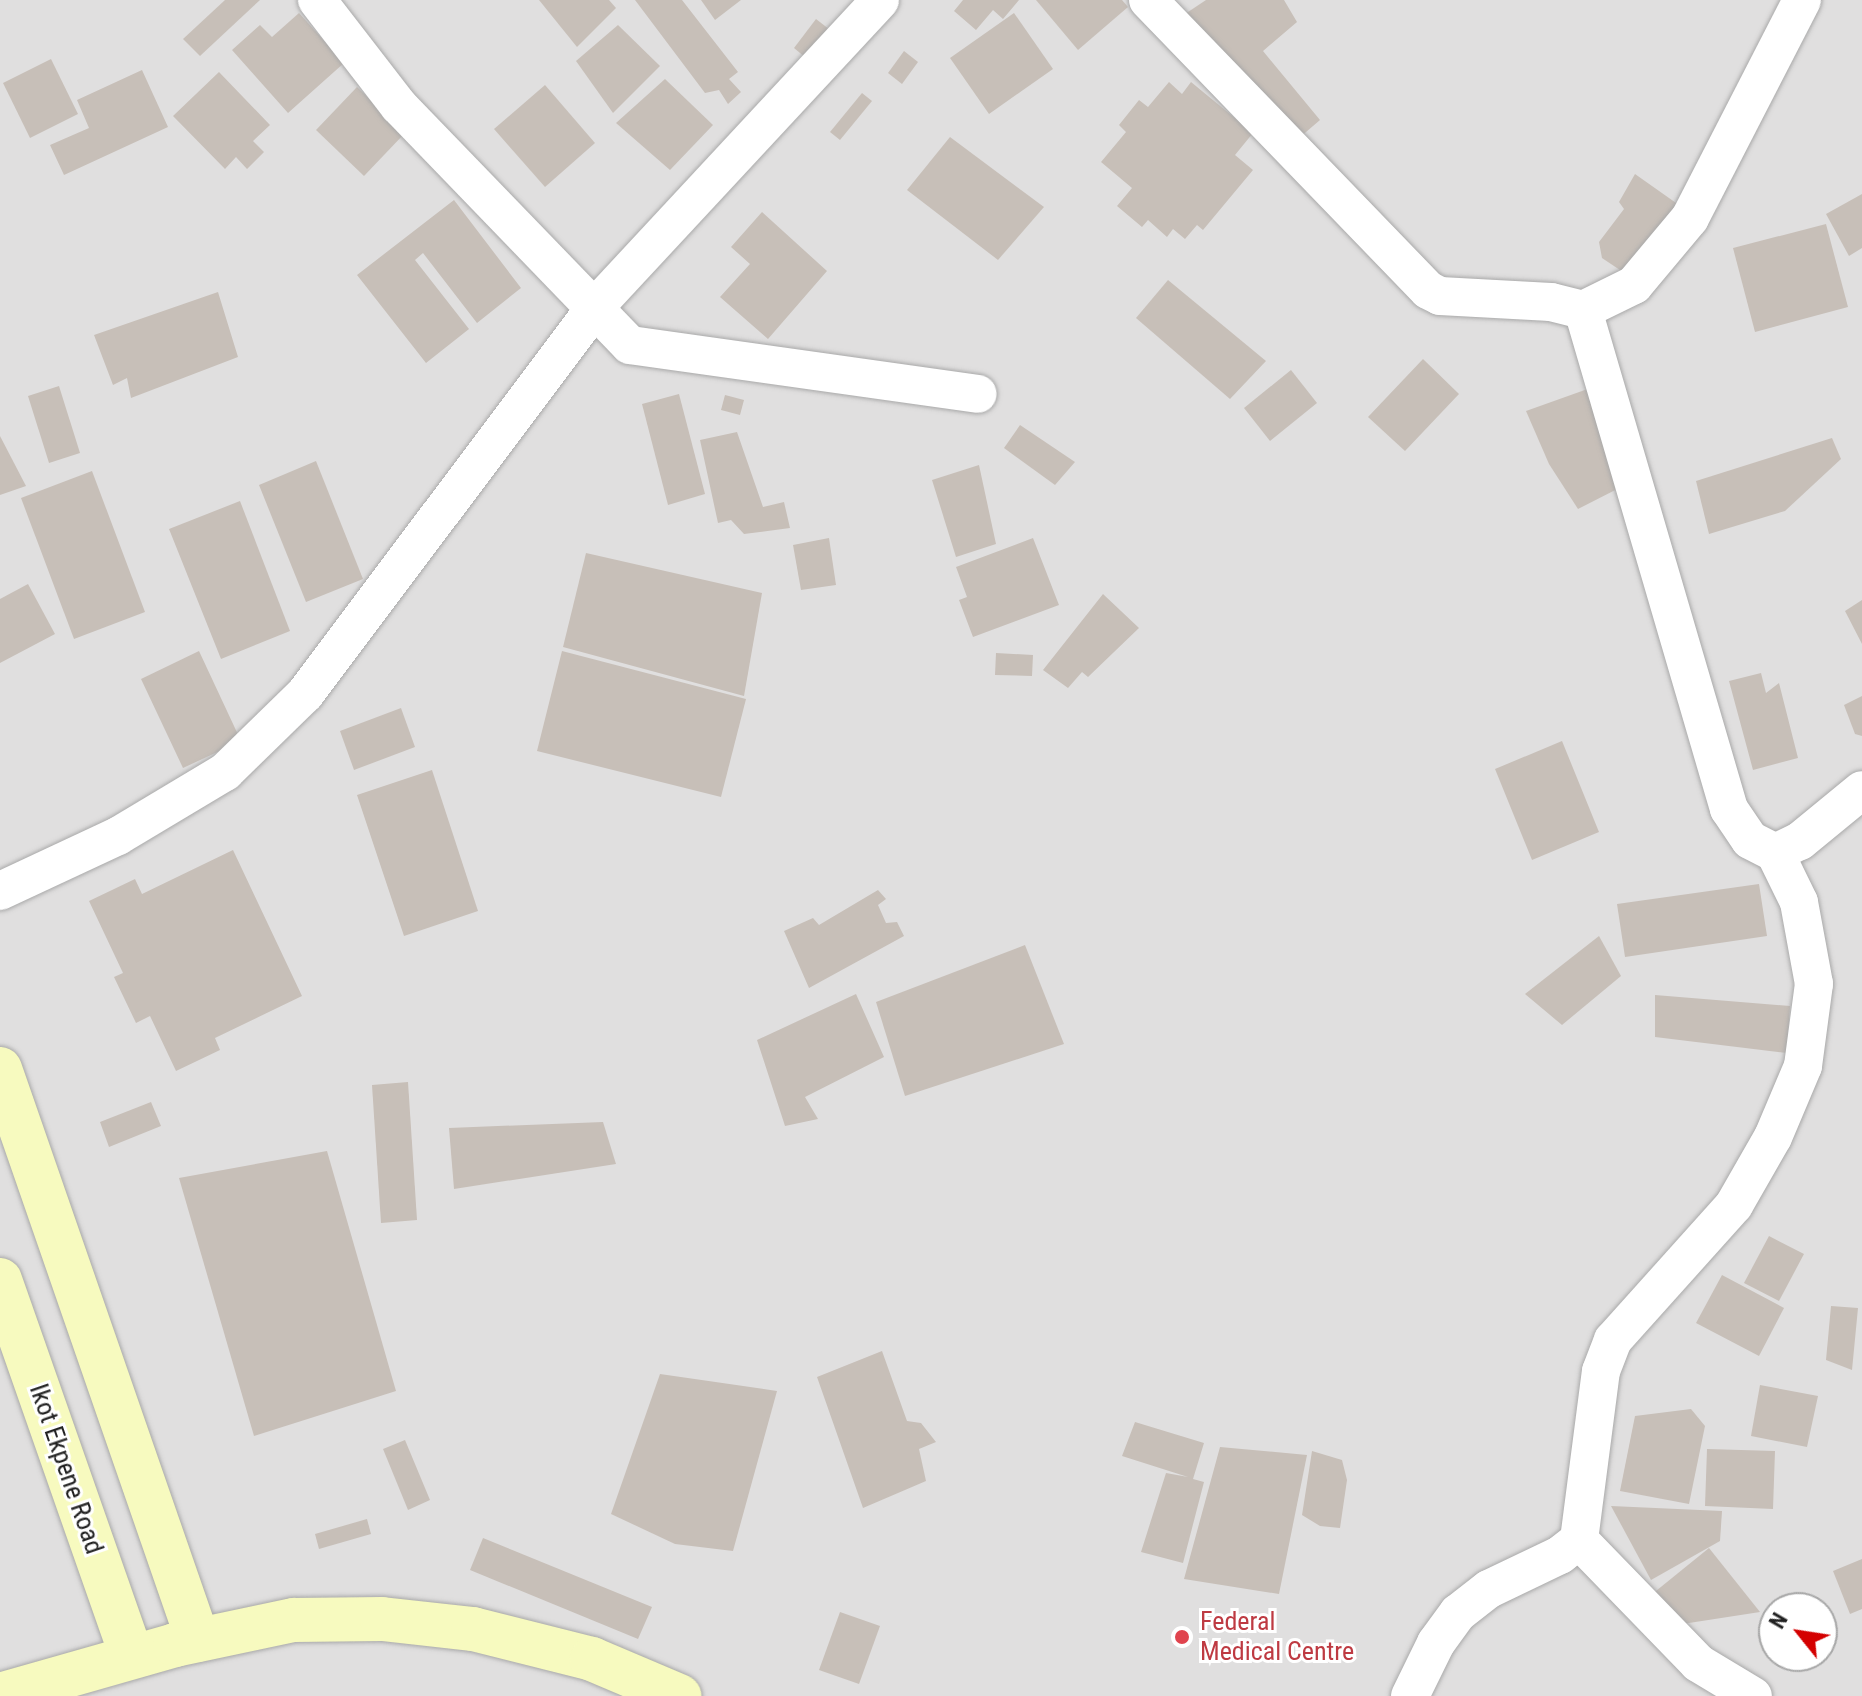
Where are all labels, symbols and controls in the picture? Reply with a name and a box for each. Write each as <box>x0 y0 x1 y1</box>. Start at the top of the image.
street label: Ikot Ekpene Road <box>22 1380 110 1558</box>
north arrow <box>1758 1592 1838 1672</box>
place label: Federal Medical Centre <box>1200 1606 1354 1668</box>
text: N <box>1764 1609 1793 1633</box>
marker: Federal Medical Centre <box>1171 1626 1193 1648</box>

